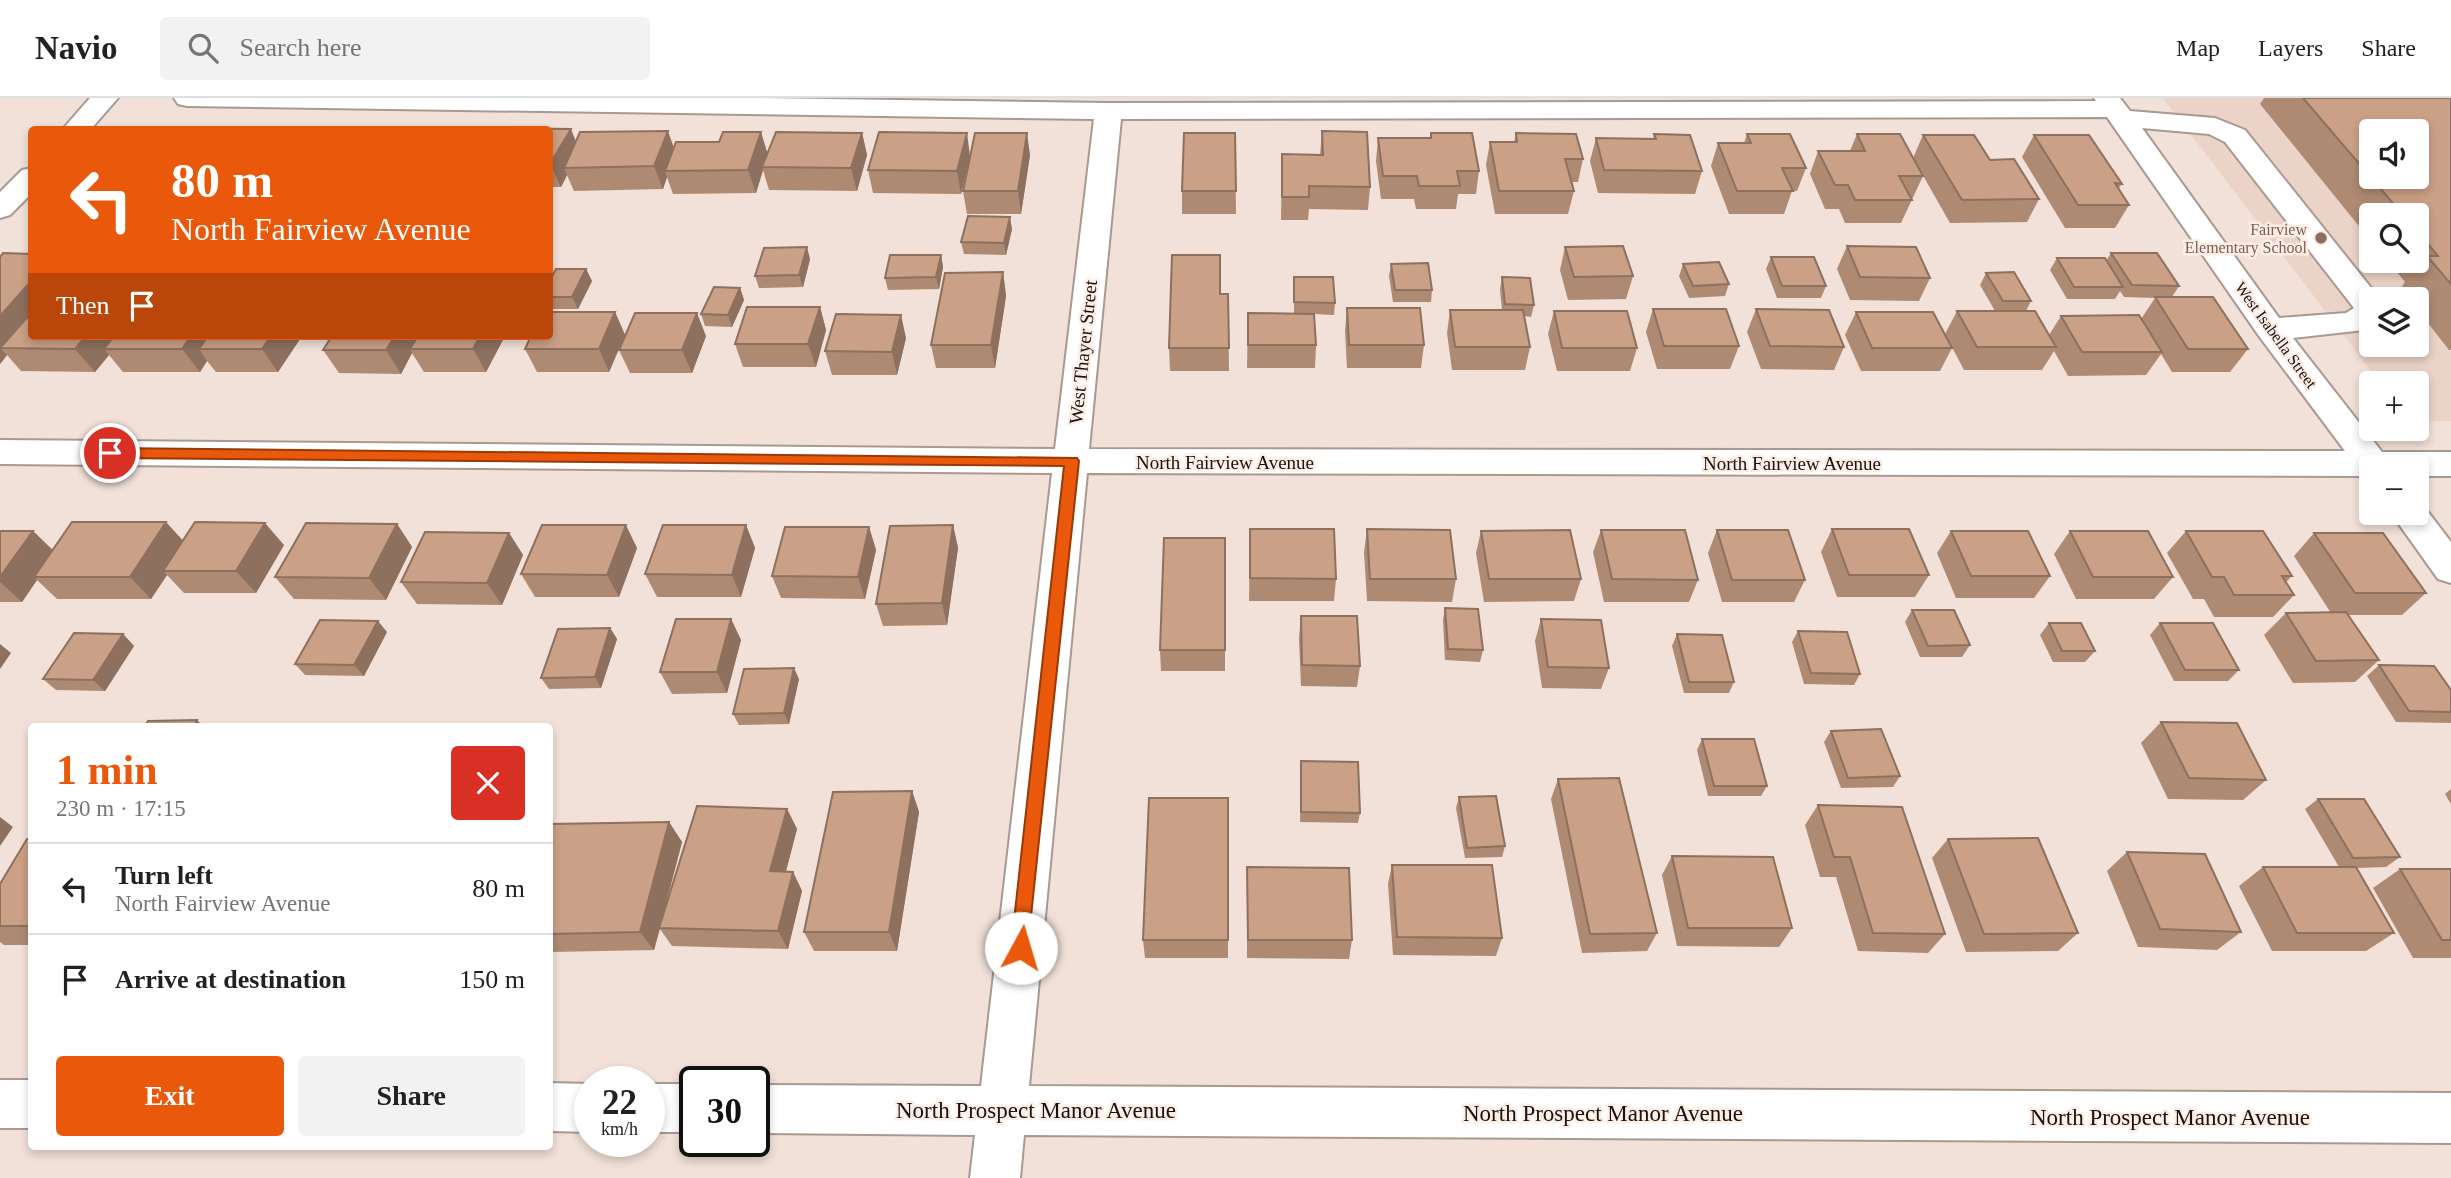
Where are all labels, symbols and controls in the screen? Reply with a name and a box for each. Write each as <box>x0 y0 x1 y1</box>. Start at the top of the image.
search box <box>160 17 650 80</box>
icon: search <box>184 29 222 67</box>
text: Navio <box>35 30 118 66</box>
text: Search here <box>240 33 361 62</box>
text: Map <box>2176 35 2220 61</box>
text: Layers <box>2258 35 2323 61</box>
text: Share <box>2361 35 2416 61</box>
map controls <box>2359 119 2429 525</box>
button: sound <box>2359 119 2429 189</box>
text: 80 m <box>171 153 273 208</box>
icon: left <box>56 154 147 245</box>
button: search <box>2359 203 2429 273</box>
text: North Fairview Avenue <box>171 211 471 247</box>
place label: Fairview Elementary School <box>2185 221 2308 257</box>
marker: Fairview Elementary School <box>2313 230 2329 246</box>
street label: West Thayer Street <box>1065 278 1101 425</box>
street label: West Isabella Street <box>2232 279 2320 392</box>
icon: arrive <box>123 287 161 325</box>
button: layers <box>2359 287 2429 357</box>
text: Then <box>56 291 109 320</box>
button: + <box>2359 371 2429 441</box>
pin <box>80 423 140 483</box>
icon: arrive <box>91 434 129 472</box>
street label: North Fairview Avenue <box>1136 452 1314 473</box>
street label: North Fairview Avenue <box>1703 453 1881 474</box>
button: − <box>2359 455 2429 525</box>
button: close <box>451 746 525 820</box>
text: 1 min <box>56 747 158 793</box>
text: 230 m · 17:15 <box>56 796 186 821</box>
text: Turn left <box>115 861 213 890</box>
icon: left <box>56 870 94 908</box>
text: 80 m <box>472 874 525 903</box>
text: North Fairview Avenue <box>115 891 330 916</box>
position arrow <box>984 911 1058 985</box>
icon: arrive <box>56 961 94 999</box>
text: Arrive at destination <box>115 965 346 994</box>
text: 150 m <box>459 965 525 994</box>
button: Exit <box>56 1056 284 1136</box>
button: Share <box>298 1056 525 1136</box>
speed limit sign: 30 <box>679 1066 770 1157</box>
text: 22 <box>602 1083 637 1122</box>
street label: North Prospect Manor Avenue <box>896 1098 1176 1123</box>
street label: North Prospect Manor Avenue <box>1463 1101 1743 1126</box>
street label: North Prospect Manor Avenue <box>2030 1105 2310 1130</box>
text: km/h <box>601 1119 638 1139</box>

